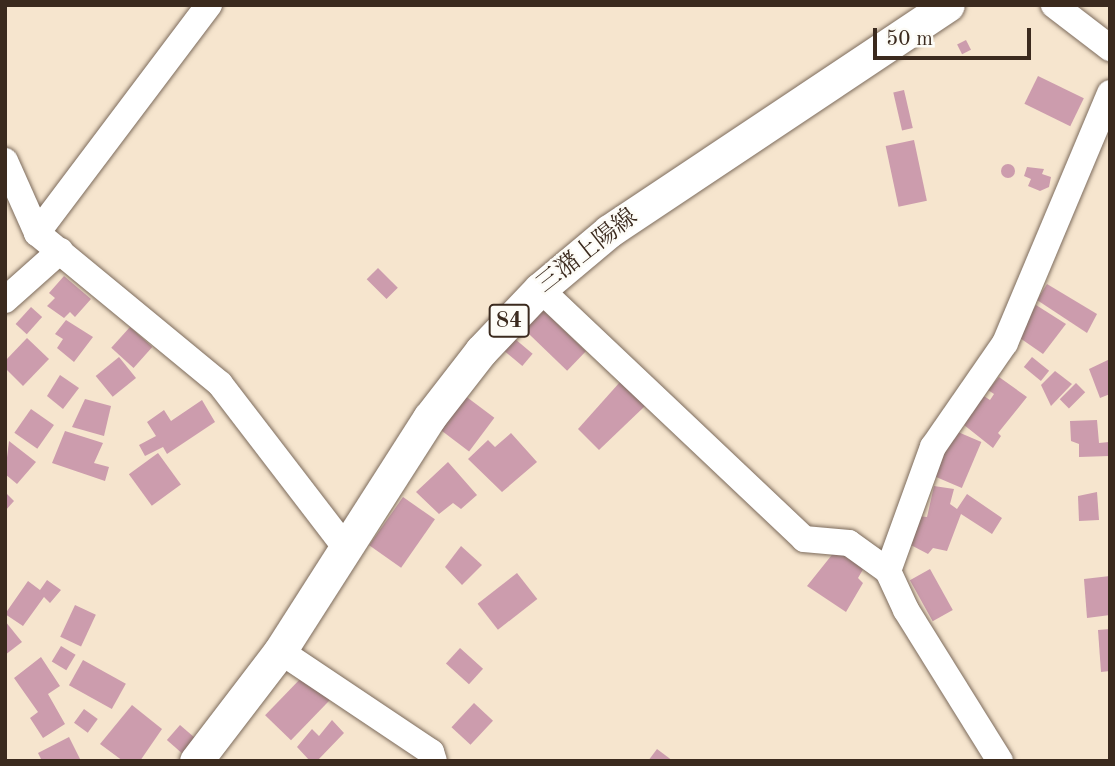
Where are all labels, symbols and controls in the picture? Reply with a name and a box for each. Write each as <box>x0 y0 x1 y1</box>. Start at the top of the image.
scale bar <box>877 14 1034 58</box>
text: 50 m <box>886 29 933 50</box>
street label: 三潴上陽線 <box>532 204 644 300</box>
road number: 84 <box>488 302 530 340</box>

